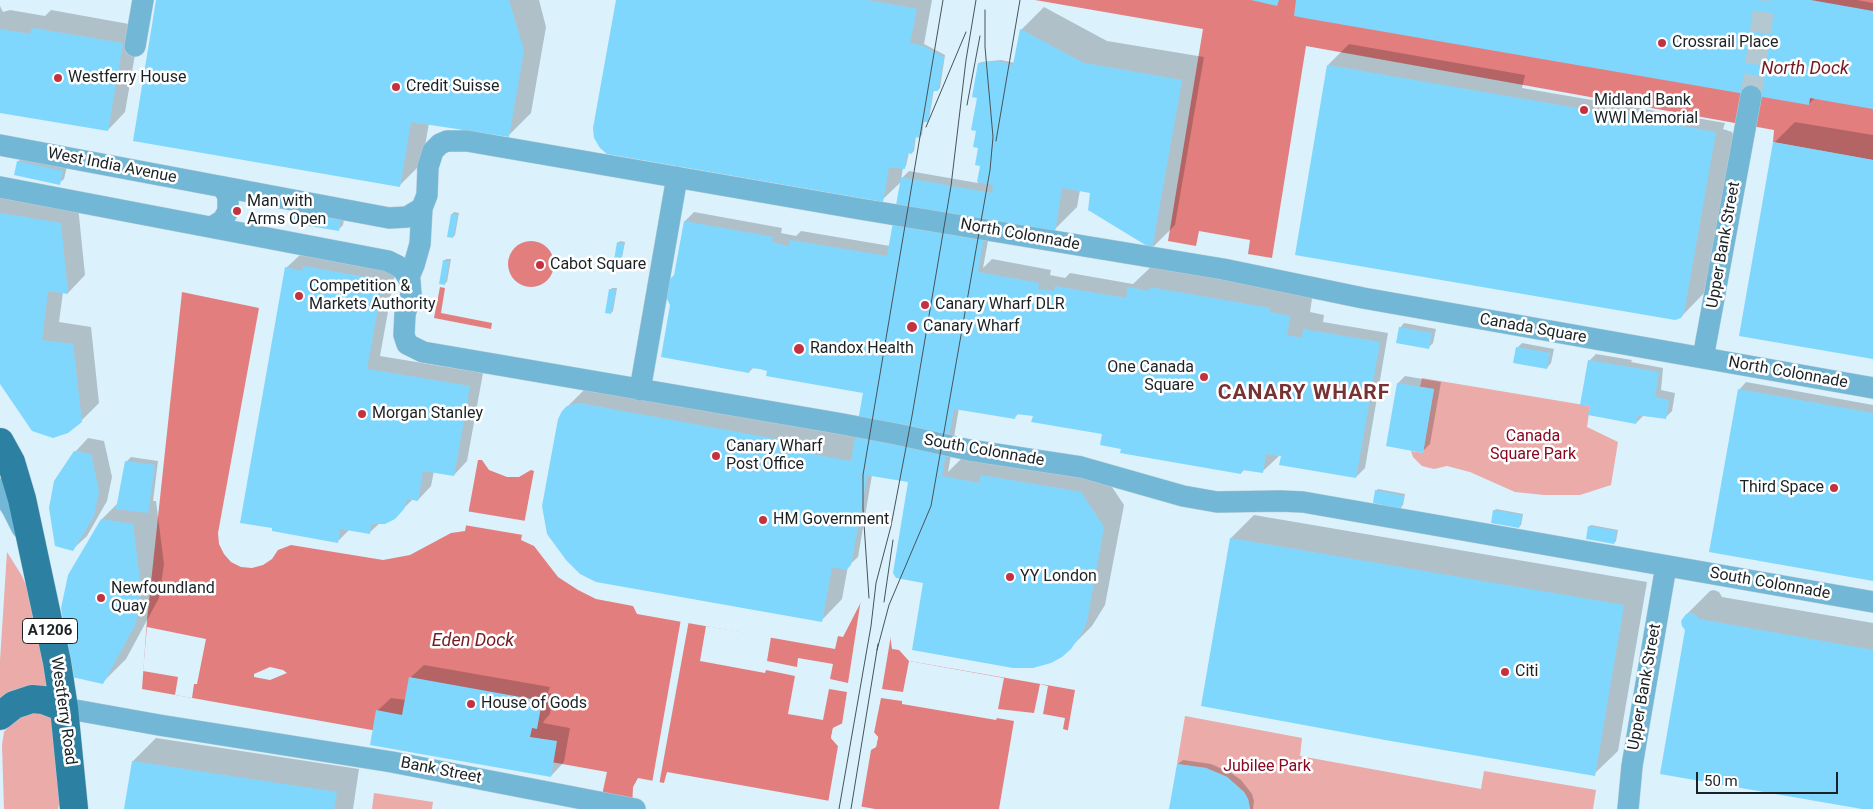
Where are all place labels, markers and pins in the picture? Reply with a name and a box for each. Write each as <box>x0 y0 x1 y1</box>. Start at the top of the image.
place label: Crossrail Place <box>1672 33 1778 53</box>
marker: Crossrail Place <box>1656 37 1668 49</box>
place label: Westferry House <box>68 68 186 88</box>
marker: Westferry House <box>52 72 64 84</box>
place label: Credit Suisse <box>406 77 500 97</box>
marker: Credit Suisse <box>390 81 402 93</box>
place label: Midland Bank WWI Memorial <box>1594 91 1698 129</box>
marker: Midland Bank WWI Memorial <box>1578 104 1590 116</box>
place label: Man with Arms Open <box>247 192 326 230</box>
marker: Man with Arms Open <box>231 205 243 217</box>
place label: Cabot Square <box>550 255 646 275</box>
marker: Cabot Square <box>534 259 546 271</box>
place label: Competition & Markets Authority <box>309 277 435 315</box>
marker: Competition & Markets Authority <box>293 290 305 302</box>
place label: Canary Wharf DLR <box>935 295 1065 315</box>
marker: Canary Wharf DLR <box>919 299 931 311</box>
place label: Canary Wharf <box>923 317 1020 337</box>
marker: Canary Wharf <box>905 320 919 334</box>
place label: Randox Health <box>810 339 914 359</box>
marker: Randox Health <box>792 342 806 356</box>
place label: One Canada Square <box>1107 358 1194 396</box>
marker: One Canada Square <box>1198 371 1210 383</box>
place label: Morgan Stanley <box>372 404 483 424</box>
marker: Morgan Stanley <box>356 408 368 420</box>
place label: Canary Wharf Post Office <box>726 437 823 475</box>
marker: Canary Wharf Post Office <box>710 450 722 462</box>
place label: Third Space <box>1739 478 1824 498</box>
marker: Third Space <box>1828 482 1840 494</box>
place label: HM Government <box>773 510 889 530</box>
marker: HM Government <box>757 514 769 526</box>
place label: YY London <box>1020 567 1097 587</box>
marker: YY London <box>1004 571 1016 583</box>
place label: Newfoundland Quay <box>111 579 215 617</box>
marker: Newfoundland Quay <box>95 592 107 604</box>
place label: Citi <box>1515 662 1538 682</box>
marker: Citi <box>1499 666 1511 678</box>
place label: House of Gods <box>481 694 587 714</box>
marker: House of Gods <box>465 698 477 710</box>

